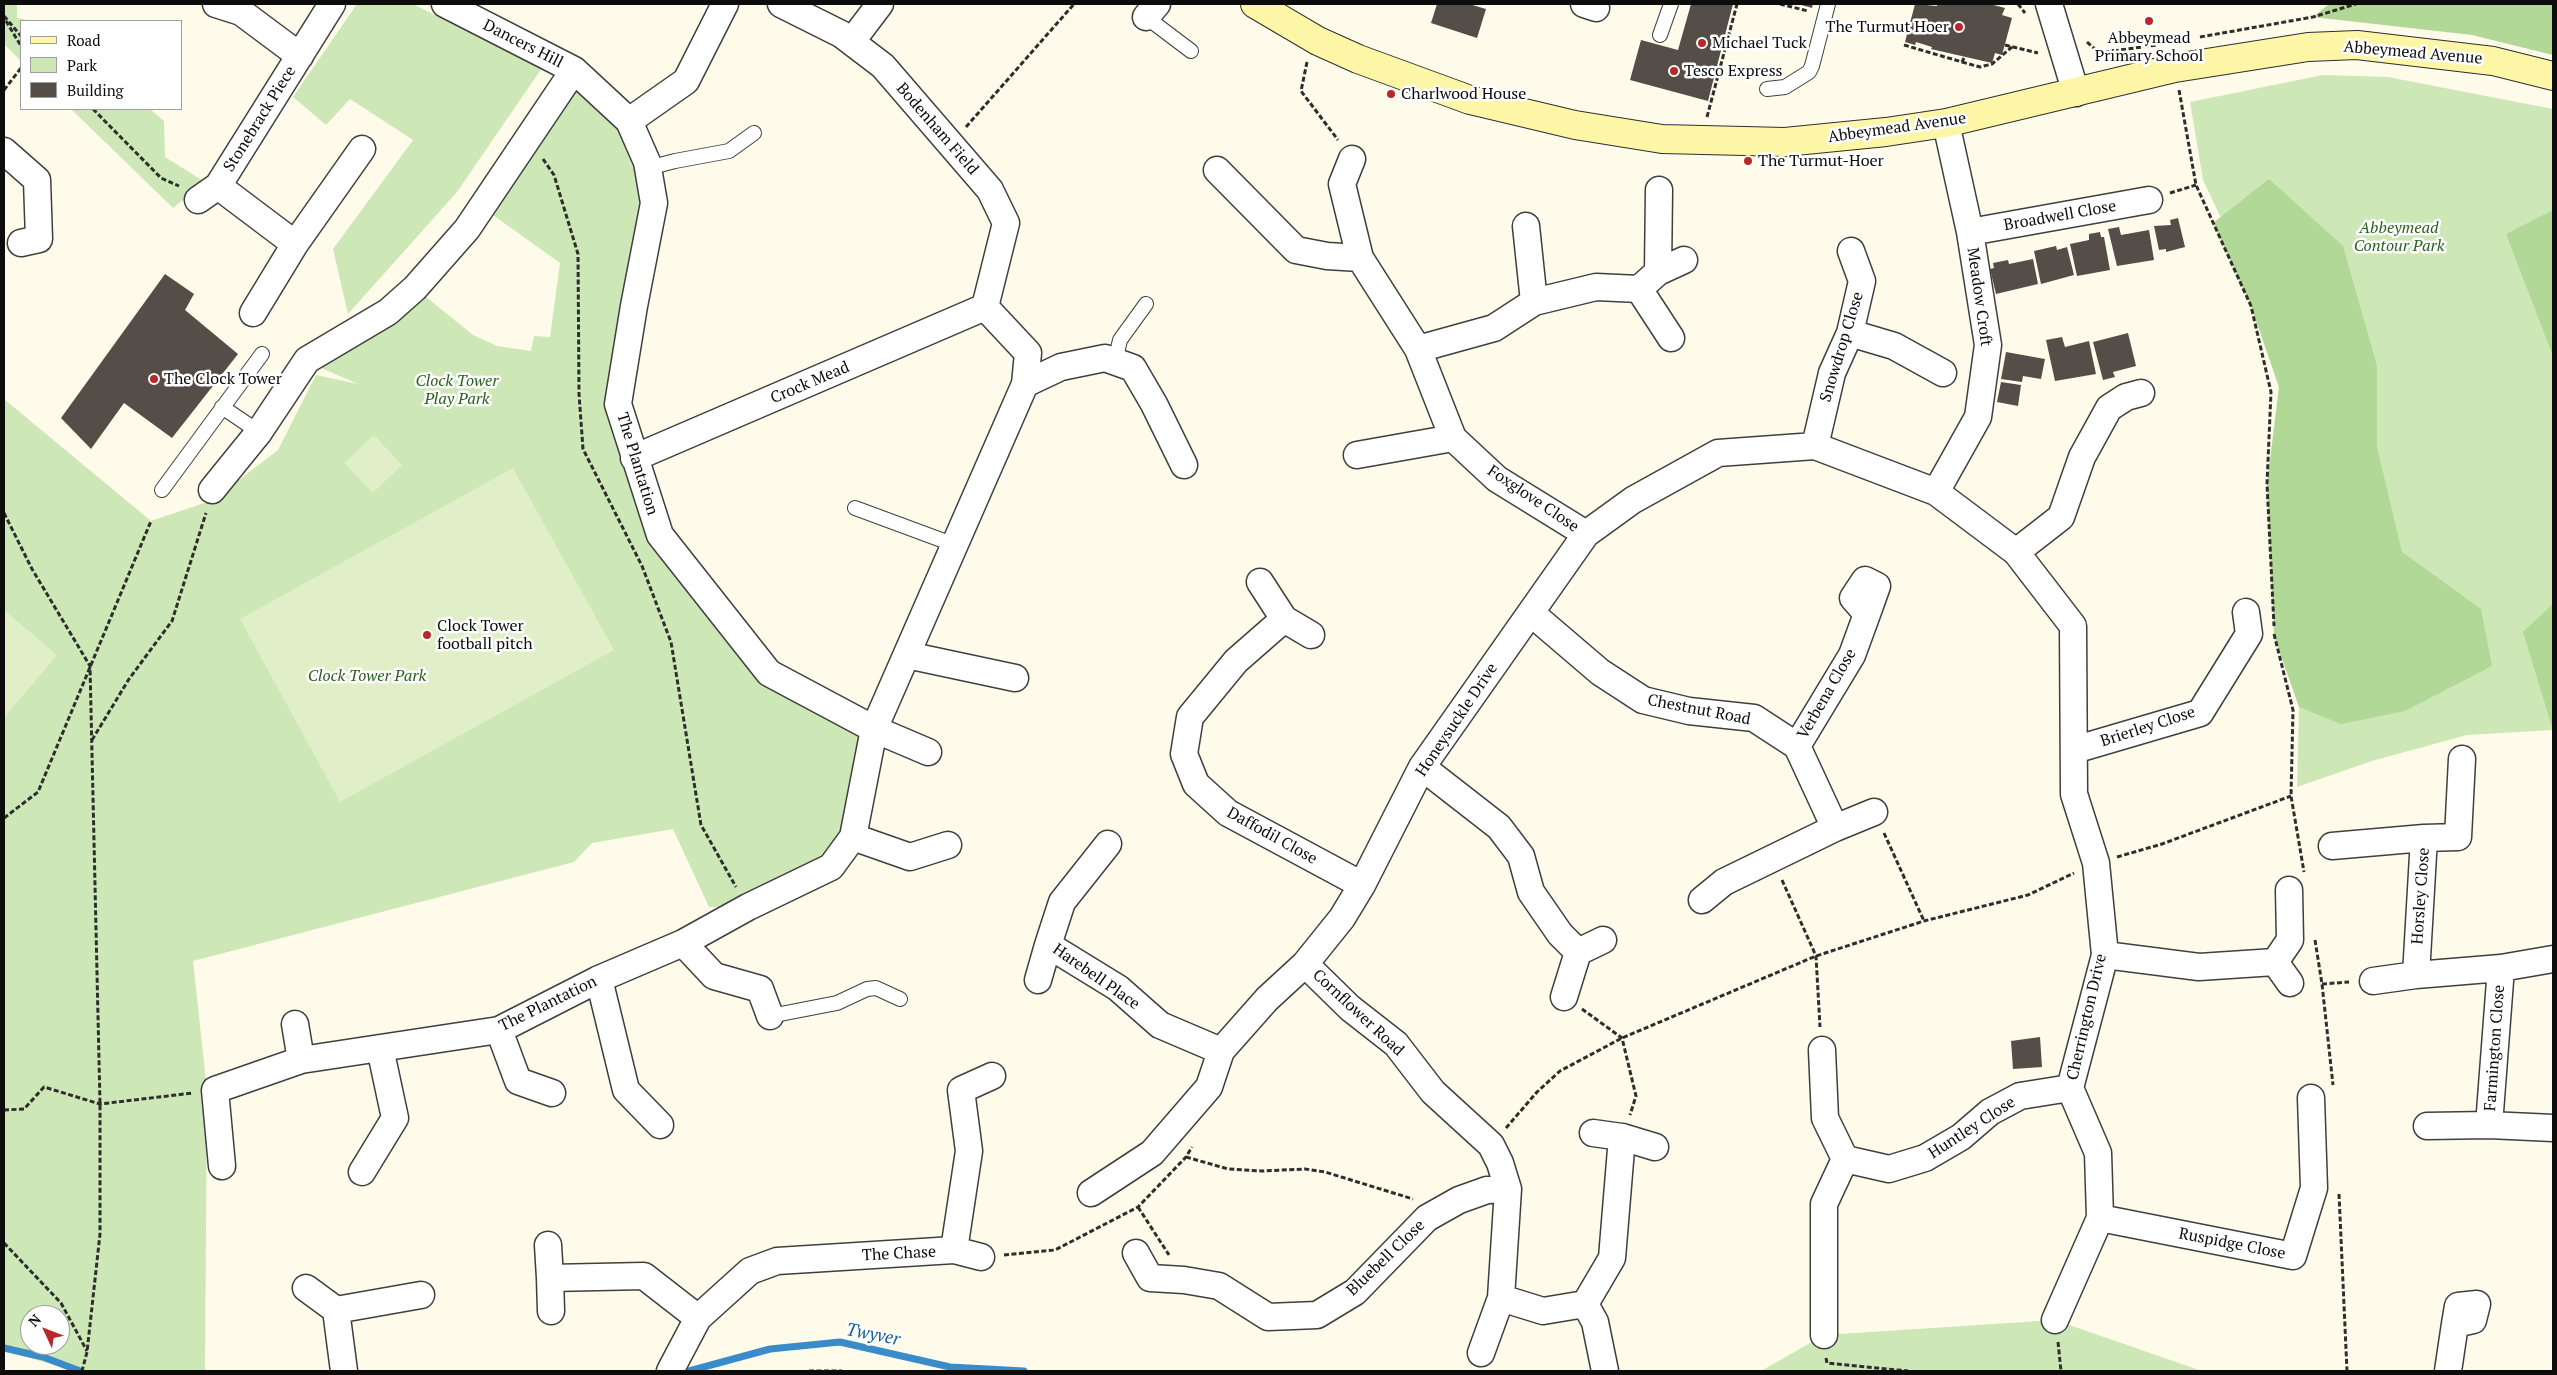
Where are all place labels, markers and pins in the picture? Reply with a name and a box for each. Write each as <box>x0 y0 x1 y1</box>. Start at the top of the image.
marker: Abbeymead Primary School <box>2143 15 2155 27</box>
place label: The Turmut Hoer <box>1826 17 1949 37</box>
marker: The Turmut Hoer <box>1953 21 1965 33</box>
place label: Abbeymead Primary School <box>2095 28 2203 66</box>
place label: Michael Tuck <box>1712 33 1807 53</box>
marker: Michael Tuck <box>1696 37 1708 49</box>
place label: Tesco Express <box>1684 61 1782 81</box>
marker: Tesco Express <box>1668 65 1680 77</box>
place label: Charlwood House <box>1401 84 1526 104</box>
marker: Charlwood House <box>1385 88 1397 100</box>
place label: The Turmut-Hoer <box>1758 151 1884 171</box>
marker: The Turmut-Hoer <box>1742 155 1754 167</box>
place label: The Clock Tower <box>164 369 282 389</box>
marker: The Clock Tower <box>148 373 160 385</box>
place label: Clock Tower football pitch <box>437 616 533 654</box>
marker: Clock Tower football pitch <box>421 629 433 641</box>

